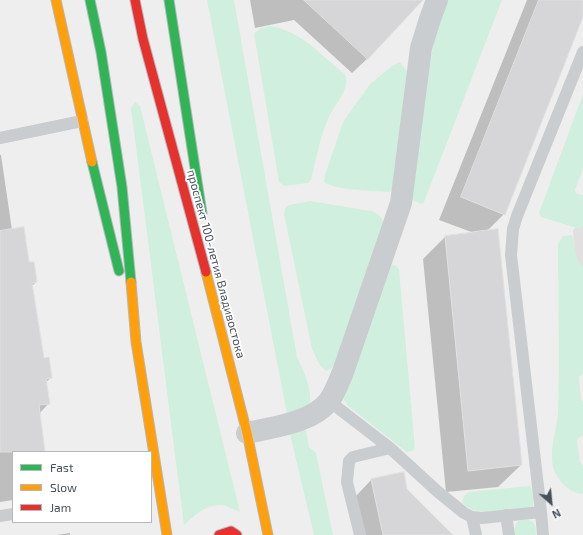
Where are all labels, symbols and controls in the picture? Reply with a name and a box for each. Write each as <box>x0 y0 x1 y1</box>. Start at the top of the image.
street label: проспект 100-летия Владивостока <box>184 168 248 360</box>
legend <box>12 451 152 523</box>
text: Fast <box>50 460 73 474</box>
text: Slow <box>50 480 77 494</box>
north arrow <box>531 483 571 523</box>
text: Jam <box>50 500 71 514</box>
text: N <box>550 507 563 522</box>

